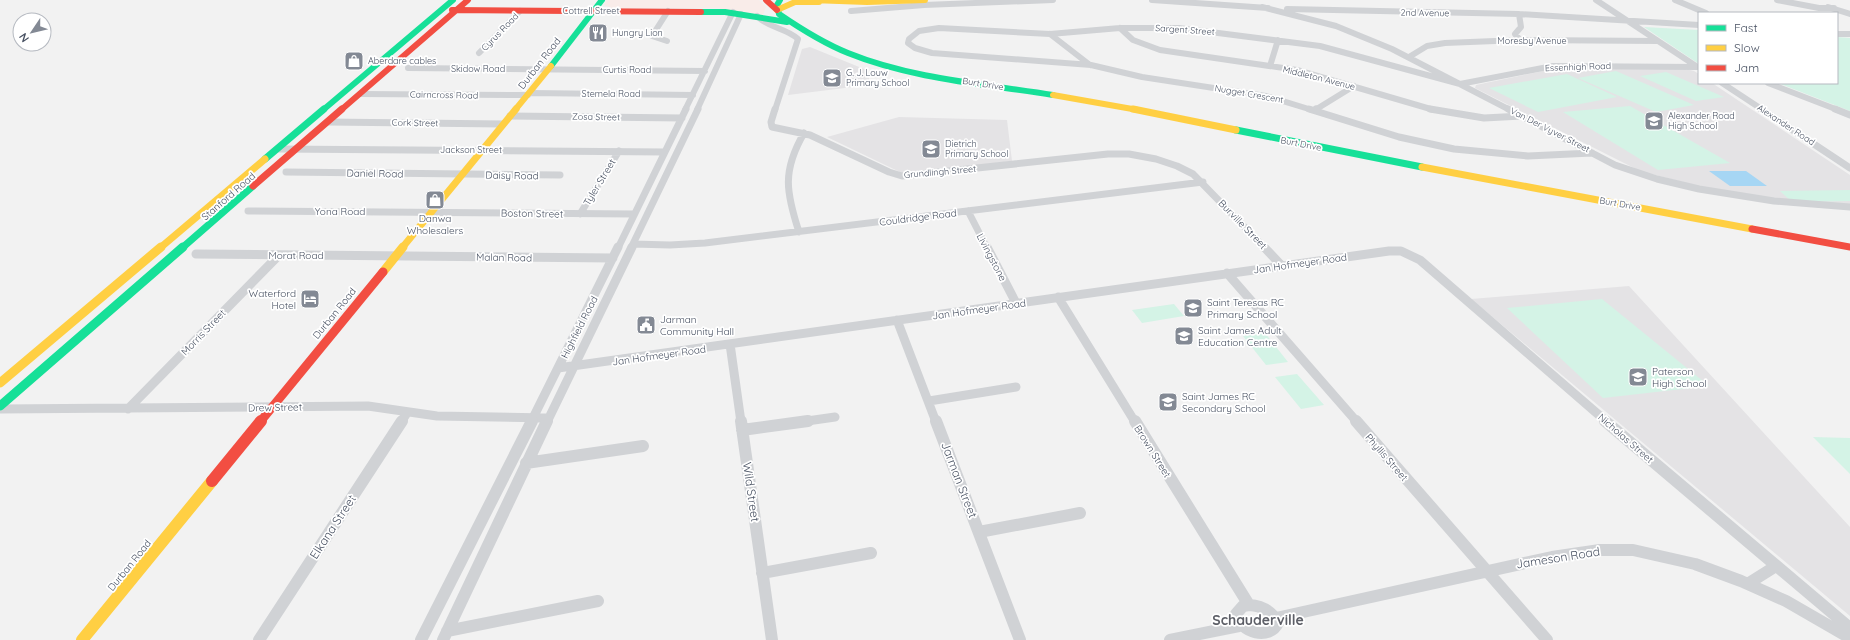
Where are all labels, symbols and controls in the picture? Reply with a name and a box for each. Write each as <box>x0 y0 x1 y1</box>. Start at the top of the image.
street label: Cottrell Street <box>563 5 619 16</box>
street label: 2nd Avenue <box>1400 7 1450 18</box>
street label: Cyrus Road <box>479 10 520 53</box>
north arrow <box>12 12 52 52</box>
legend <box>1698 12 1838 84</box>
text: Fast <box>1734 20 1758 35</box>
restaurant icon: Hungry Lion <box>587 22 609 44</box>
street label: Sargent Street <box>1155 22 1215 37</box>
place label: Hungry Lion <box>612 27 663 38</box>
text: N <box>16 30 32 45</box>
street label: Durban Road <box>515 35 564 92</box>
street label: Moresby Avenue <box>1497 35 1567 46</box>
text: Slow <box>1734 40 1760 55</box>
shop icon: Aberdare cables <box>343 50 365 72</box>
place label: Aberdare cables <box>368 55 436 66</box>
street label: Essenhigh Road <box>1545 60 1611 73</box>
text: Jam <box>1734 60 1759 75</box>
street label: Skidow Road <box>451 63 505 74</box>
street label: Middleton Avenue <box>1282 63 1356 92</box>
street label: Curtis Road <box>603 64 651 75</box>
school or university icon: G. J. Louw Primary School <box>821 67 843 89</box>
place label: G. J. Louw Primary School <box>846 67 909 88</box>
street label: Burt Drive <box>962 75 1004 92</box>
street label: Nugget Crescent <box>1214 82 1284 105</box>
street label: Cairncross Road <box>410 88 478 101</box>
street label: Stemela Road <box>582 88 640 99</box>
street label: Alexander Road <box>1755 102 1817 147</box>
street label: Van Der Vyver Street <box>1509 105 1592 154</box>
school or university icon: Alexander Road High School <box>1643 110 1665 132</box>
place label: Alexander Road High School <box>1668 110 1735 131</box>
street label: Zosa Street <box>572 111 620 122</box>
street label: Cork Street <box>392 117 438 128</box>
street label: Burt Drive <box>1280 134 1323 153</box>
school or university icon: Dietrich Primary School <box>920 138 942 160</box>
place label: Dietrich Primary School <box>945 138 1008 159</box>
street label: Jackson Street <box>440 144 502 155</box>
street label: Tyler Street <box>580 156 619 208</box>
street label: Grundlingh Street <box>903 163 977 180</box>
street label: Daniel Road <box>347 167 403 180</box>
street label: Stanford Road <box>199 169 258 223</box>
street label: Daisy Road <box>485 169 539 182</box>
shop icon: Danwa Wholesalers <box>424 189 446 211</box>
street label: Burt Drive <box>1599 194 1642 213</box>
street label: Burville Street <box>1216 197 1270 252</box>
street label: Yona Road <box>315 205 365 218</box>
street label: Boston Street <box>501 206 564 221</box>
street label: Couldridge Road <box>879 206 957 229</box>
place label: Danwa Wholesalers <box>407 212 464 237</box>
street label: Livingstone <box>974 231 1010 284</box>
street label: Morat Road <box>268 249 324 262</box>
street label: Jan Hofmeyer Road <box>1252 250 1348 277</box>
street label: Malan Road <box>476 251 532 264</box>
street label: Durban Road <box>310 285 359 342</box>
place label: Waterford Hotel <box>249 287 296 312</box>
hotel icon: Waterford Hotel <box>299 288 321 310</box>
street label: Highfield Road <box>558 294 601 361</box>
street label: Jan Hofmeyer Road <box>931 296 1027 323</box>
place label: Saint Teresas RC Primary School <box>1207 296 1284 321</box>
school or university icon: Saint Teresas RC Primary School <box>1182 297 1204 319</box>
street label: Morris Street <box>178 306 229 358</box>
place label: Jarman Community Hall <box>660 313 734 338</box>
public building icon: Jarman Community Hall <box>635 314 657 336</box>
place label: Saint James Adult Education Centre <box>1198 324 1282 349</box>
school or university icon: Saint James Adult Education Centre <box>1173 325 1195 347</box>
street label: Jan Hofmeyer Road <box>611 342 707 369</box>
place label: Paterson High School <box>1652 365 1707 390</box>
school or university icon: Paterson High School <box>1627 366 1649 388</box>
place label: Saint James RC Secondary School <box>1182 390 1266 415</box>
school or university icon: Saint James RC Secondary School <box>1157 391 1179 413</box>
street label: Drew Street <box>248 401 303 414</box>
street label: Nicholas Street <box>1595 411 1657 466</box>
street label: Brown Street <box>1131 423 1174 480</box>
street label: Phyllis Street <box>1362 431 1411 484</box>
street label: Jarman Street <box>938 440 981 520</box>
street label: Wild Street <box>740 461 763 523</box>
street label: Elkana Street <box>306 492 359 562</box>
street label: Durban Road <box>105 537 154 594</box>
street label: Jameson Road <box>1515 543 1601 572</box>
district label: Schauderville <box>1212 611 1304 629</box>

